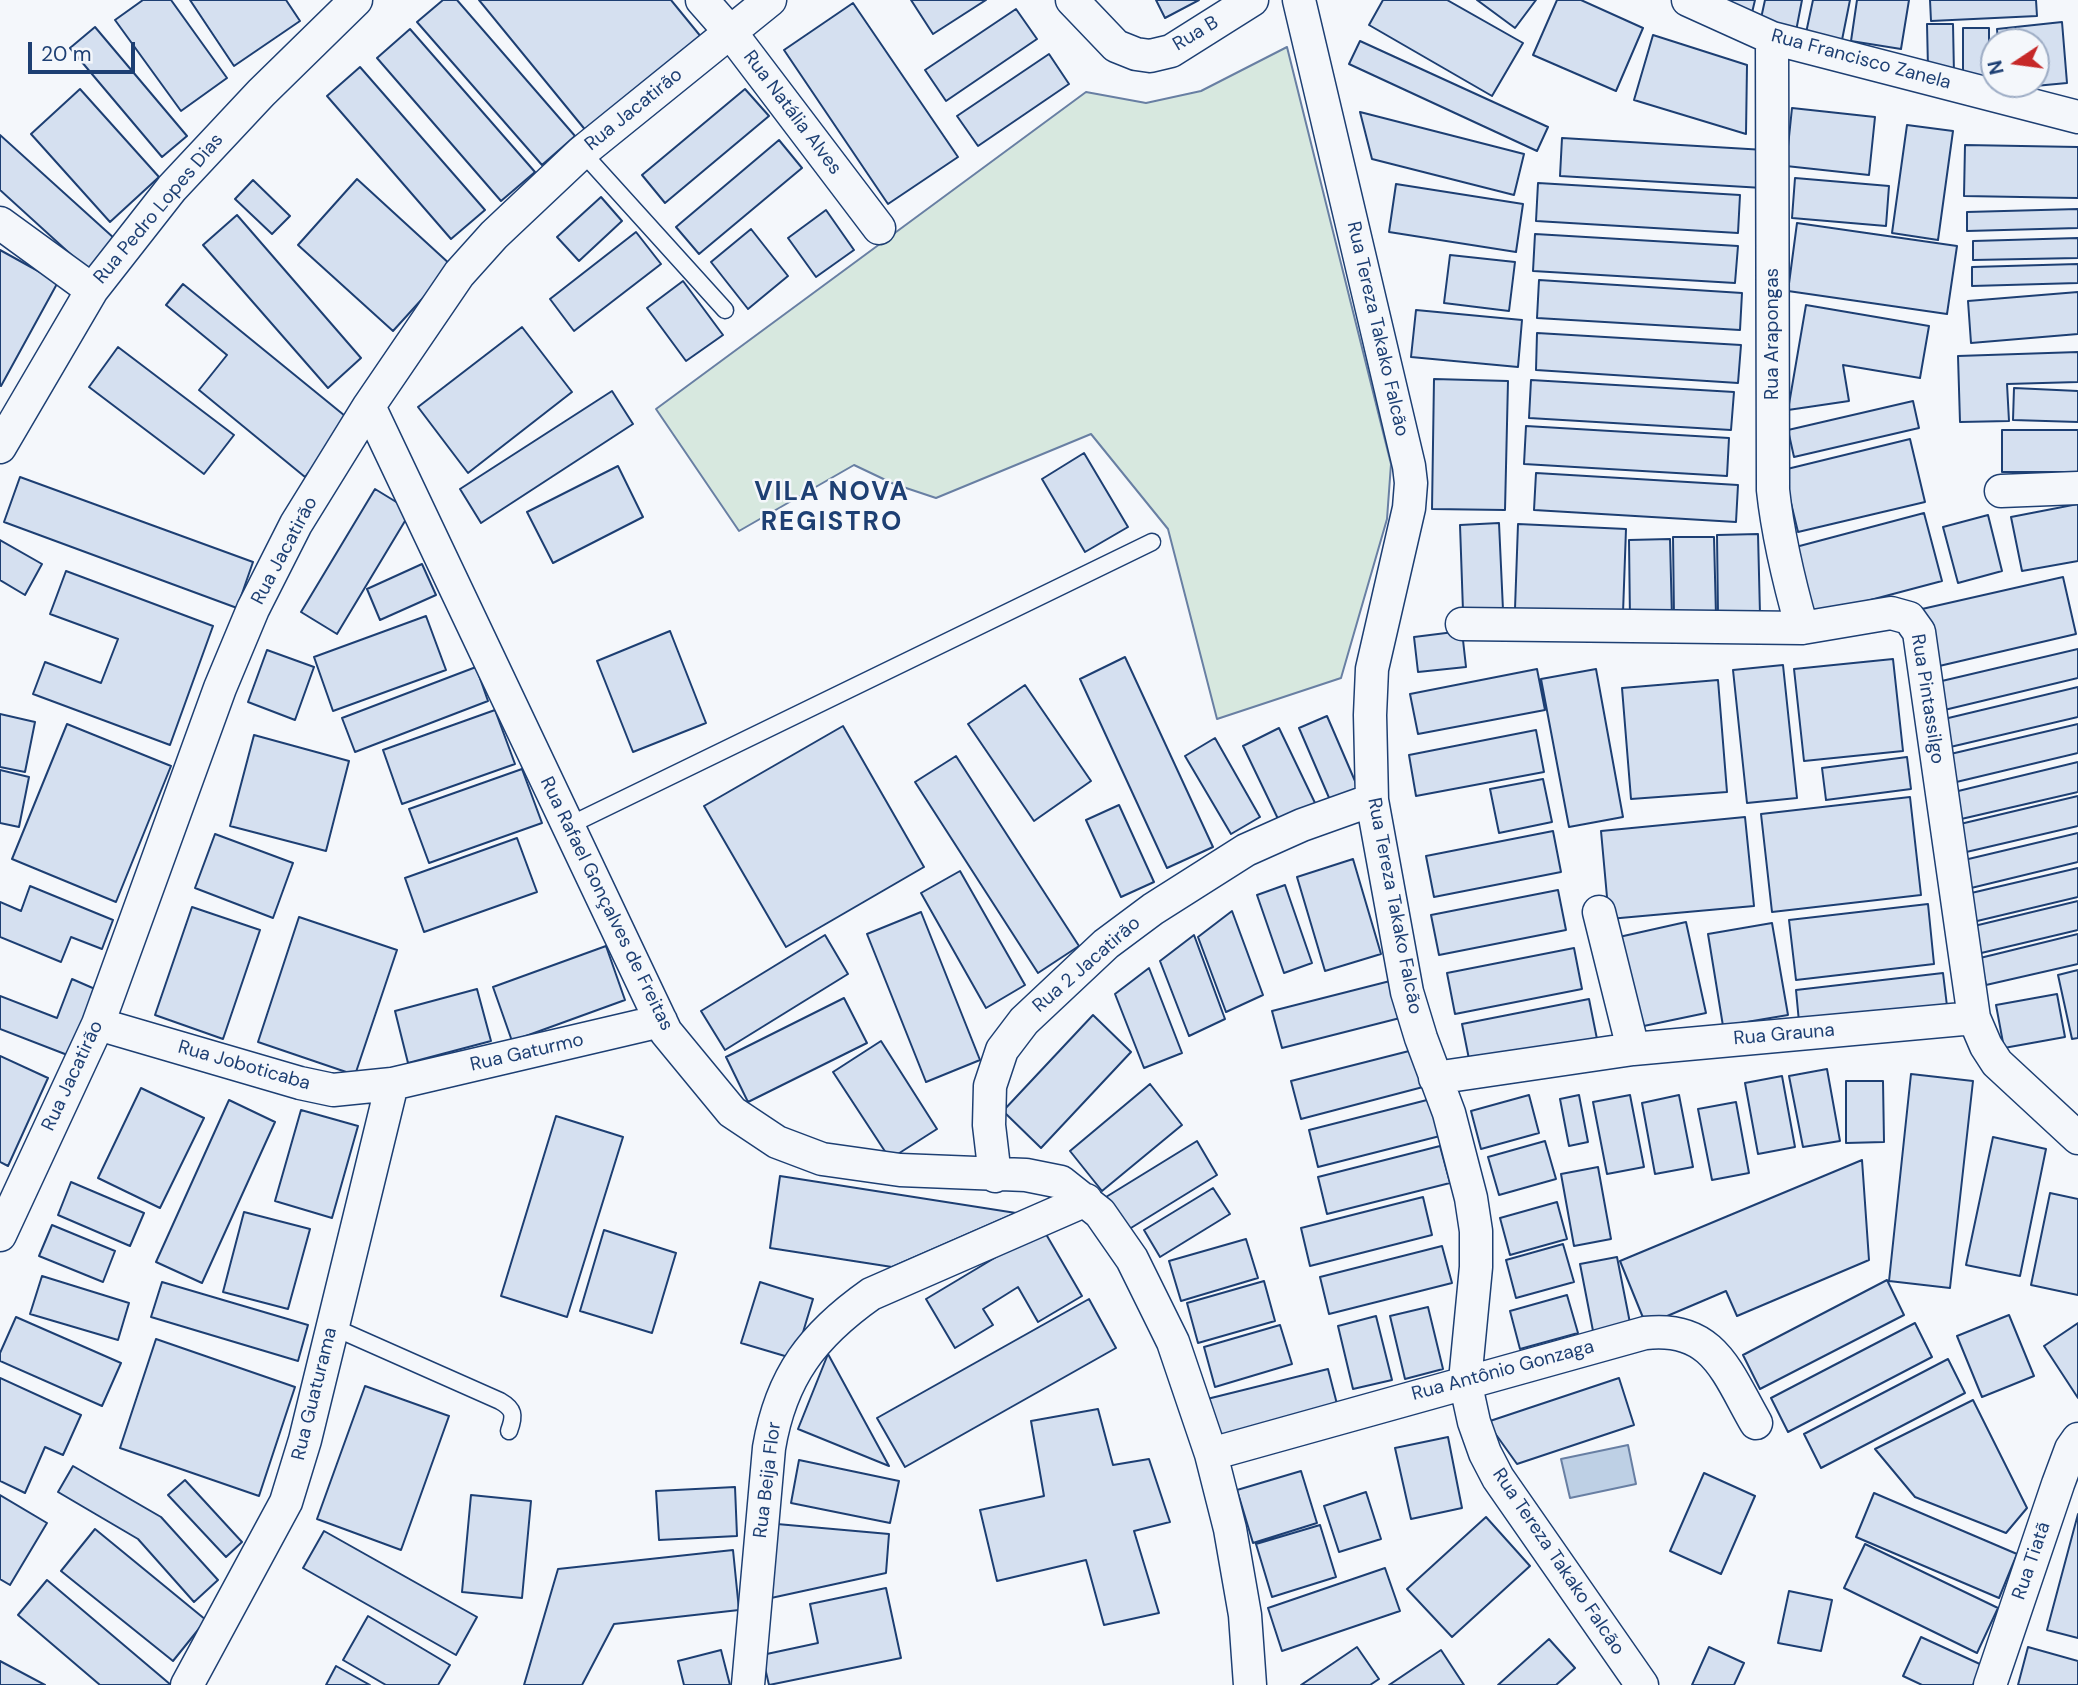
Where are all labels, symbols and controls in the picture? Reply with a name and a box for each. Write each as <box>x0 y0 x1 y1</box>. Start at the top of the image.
street label: Rua B <box>1169 12 1223 56</box>
street label: Rua Francisco Zanela <box>1769 25 1953 95</box>
scale bar <box>32 28 138 72</box>
north arrow <box>1980 28 2050 98</box>
text: 20 m <box>41 40 92 68</box>
street label: Rua Natália Alves <box>738 46 846 180</box>
text: N <box>1982 58 2010 77</box>
street label: Rua Jacatirão <box>581 64 687 156</box>
street label: Rua Pedro Lopes Dias <box>89 129 229 289</box>
street label: Rua Tereza Takako Falcão <box>1341 219 1413 439</box>
street label: Rua Arapongas <box>1762 268 1784 400</box>
district label: VILA NOVA REGISTRO <box>755 477 909 538</box>
street label: Rua Jacatirão <box>247 493 323 609</box>
street label: Rua Pintassilgo <box>1905 632 1949 766</box>
street label: Rua Rafael Gonçalves de Freitas <box>534 773 678 1035</box>
street label: Rua Tereza Takako Falcão <box>1362 796 1426 1016</box>
street label: Rua 2 Jacatirão <box>1029 912 1145 1018</box>
street label: Rua Jacatirão <box>38 1017 108 1135</box>
street label: Rua Grauna <box>1732 1019 1836 1051</box>
street label: Rua Gaturmo <box>468 1029 586 1077</box>
street label: Rua Joboticaba <box>175 1036 313 1096</box>
street label: Rua Guaturama <box>288 1325 342 1463</box>
street label: Rua Antônio Gonzaga <box>1409 1336 1597 1406</box>
street label: Rua Beija Flor <box>750 1421 786 1539</box>
street label: Rua Tereza Takako Falcão <box>1487 1464 1629 1660</box>
street label: Rua Tiatã <box>2008 1519 2056 1603</box>

